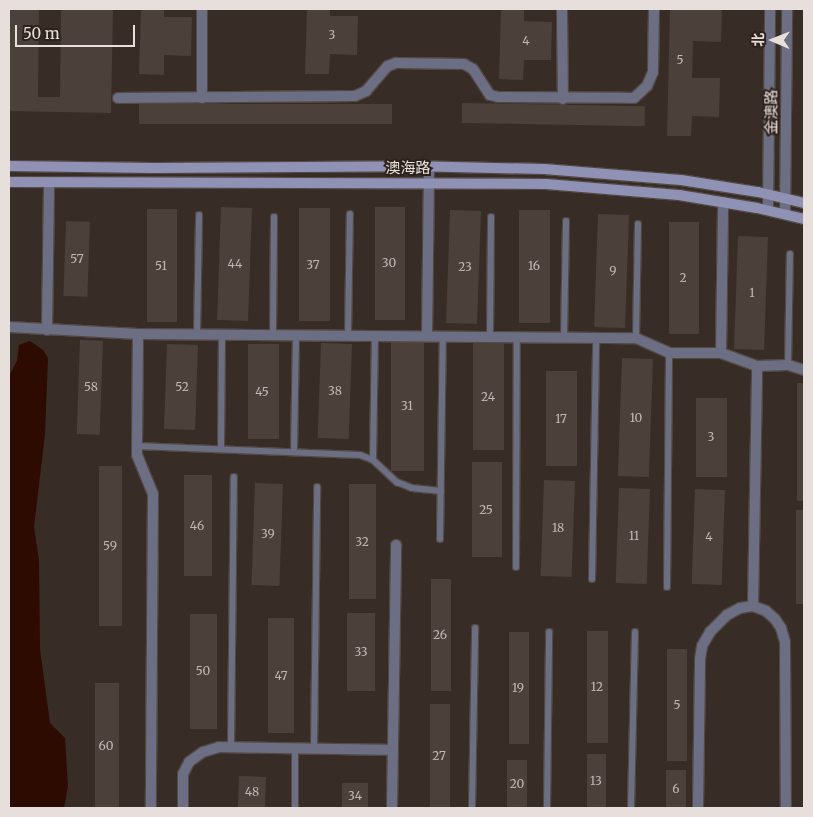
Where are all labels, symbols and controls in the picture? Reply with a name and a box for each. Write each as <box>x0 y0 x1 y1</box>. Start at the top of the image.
scale bar <box>18 15 138 47</box>
north arrow <box>748 15 798 65</box>
text: 50 m <box>23 24 60 43</box>
house number: 3 <box>329 28 335 42</box>
text: 北 <box>749 33 767 47</box>
house number: 4 <box>522 34 530 48</box>
house number: 5 <box>676 53 684 67</box>
street label: 金澳路 <box>762 90 780 134</box>
street label: 澳海路 <box>386 159 430 177</box>
house number: 57 <box>70 252 84 266</box>
house number: 30 <box>382 256 396 270</box>
house number: 44 <box>228 257 242 271</box>
house number: 37 <box>306 258 320 272</box>
house number: 51 <box>155 259 167 273</box>
house number: 16 <box>528 259 540 273</box>
house number: 23 <box>458 260 472 274</box>
house number: 9 <box>609 264 617 278</box>
house number: 2 <box>679 271 687 285</box>
house number: 1 <box>749 286 755 300</box>
house number: 58 <box>84 380 98 394</box>
house number: 52 <box>175 380 189 394</box>
house number: 38 <box>328 384 342 398</box>
house number: 45 <box>255 385 269 399</box>
house number: 24 <box>481 390 495 404</box>
house number: 31 <box>401 399 413 413</box>
house number: 10 <box>630 411 642 425</box>
house number: 17 <box>555 412 567 426</box>
house number: 3 <box>708 430 714 444</box>
house number: 25 <box>479 503 493 517</box>
house number: 46 <box>190 519 204 533</box>
house number: 18 <box>552 521 564 535</box>
house number: 39 <box>261 527 275 541</box>
house number: 11 <box>629 529 639 543</box>
house number: 4 <box>705 530 713 544</box>
house number: 32 <box>355 535 369 549</box>
house number: 59 <box>103 539 117 553</box>
house number: 26 <box>433 628 447 642</box>
house number: 33 <box>354 645 368 659</box>
house number: 50 <box>196 664 210 678</box>
house number: 47 <box>274 669 288 683</box>
house number: 12 <box>591 680 603 694</box>
house number: 19 <box>512 681 524 695</box>
house number: 5 <box>673 698 681 712</box>
house number: 60 <box>99 739 113 753</box>
house number: 27 <box>432 749 446 763</box>
house number: 13 <box>590 774 602 788</box>
house number: 20 <box>510 777 524 791</box>
house number: 6 <box>672 782 680 796</box>
house number: 48 <box>245 785 259 799</box>
house number: 34 <box>348 789 362 803</box>

